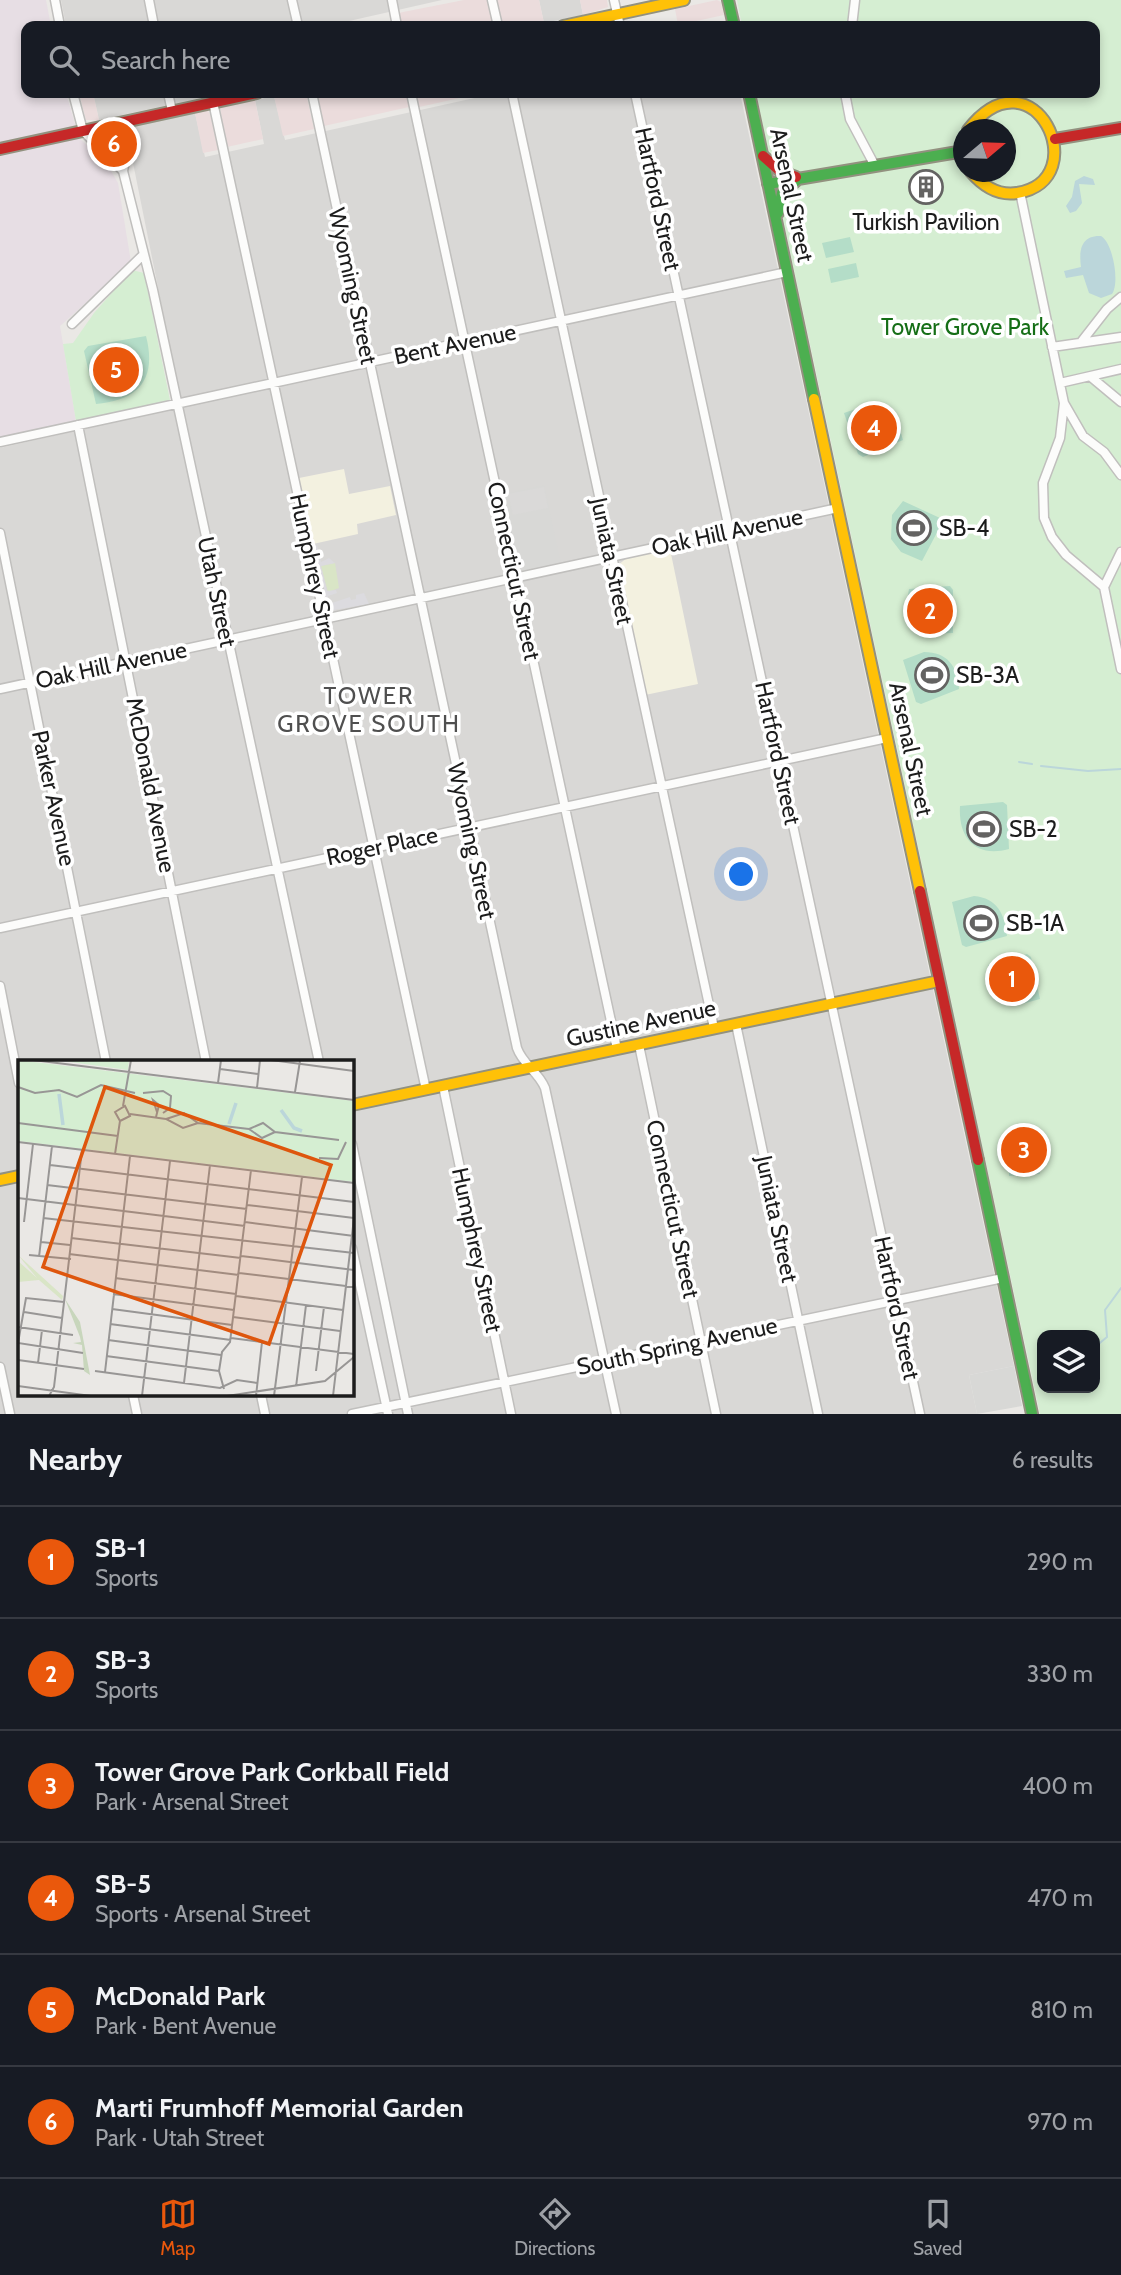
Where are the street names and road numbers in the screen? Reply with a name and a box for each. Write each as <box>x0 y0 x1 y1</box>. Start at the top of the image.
street label: Hartford Street <box>629 125 687 274</box>
street label: Arsenal Street <box>764 125 820 265</box>
street label: Wyoming Street <box>323 205 383 367</box>
street label: Bent Avenue <box>391 317 519 371</box>
street label: Connecticut Street <box>481 479 547 663</box>
street label: Humphrey Street <box>284 491 346 661</box>
street label: Juniata Street <box>585 494 639 627</box>
street label: Oak Hill Avenue <box>649 502 805 562</box>
street label: Utah Street <box>192 534 242 650</box>
street label: Oak Hill Avenue <box>33 635 189 695</box>
street label: Hartford Street <box>749 679 807 828</box>
street label: Arsenal Street <box>883 679 939 819</box>
street label: McDonald Avenue <box>120 695 182 875</box>
street label: Parker Avenue <box>26 728 82 869</box>
street label: Wyoming Street <box>442 760 502 922</box>
street label: Roger Place <box>324 820 441 871</box>
street label: Gustine Avenue <box>564 993 719 1053</box>
street label: Connecticut Street <box>640 1117 706 1301</box>
street label: Juniata Street <box>750 1152 804 1285</box>
street label: Humphrey Street <box>446 1165 508 1335</box>
street label: Hartford Street <box>868 1234 926 1383</box>
street label: South Spring Avenue <box>574 1311 780 1381</box>

